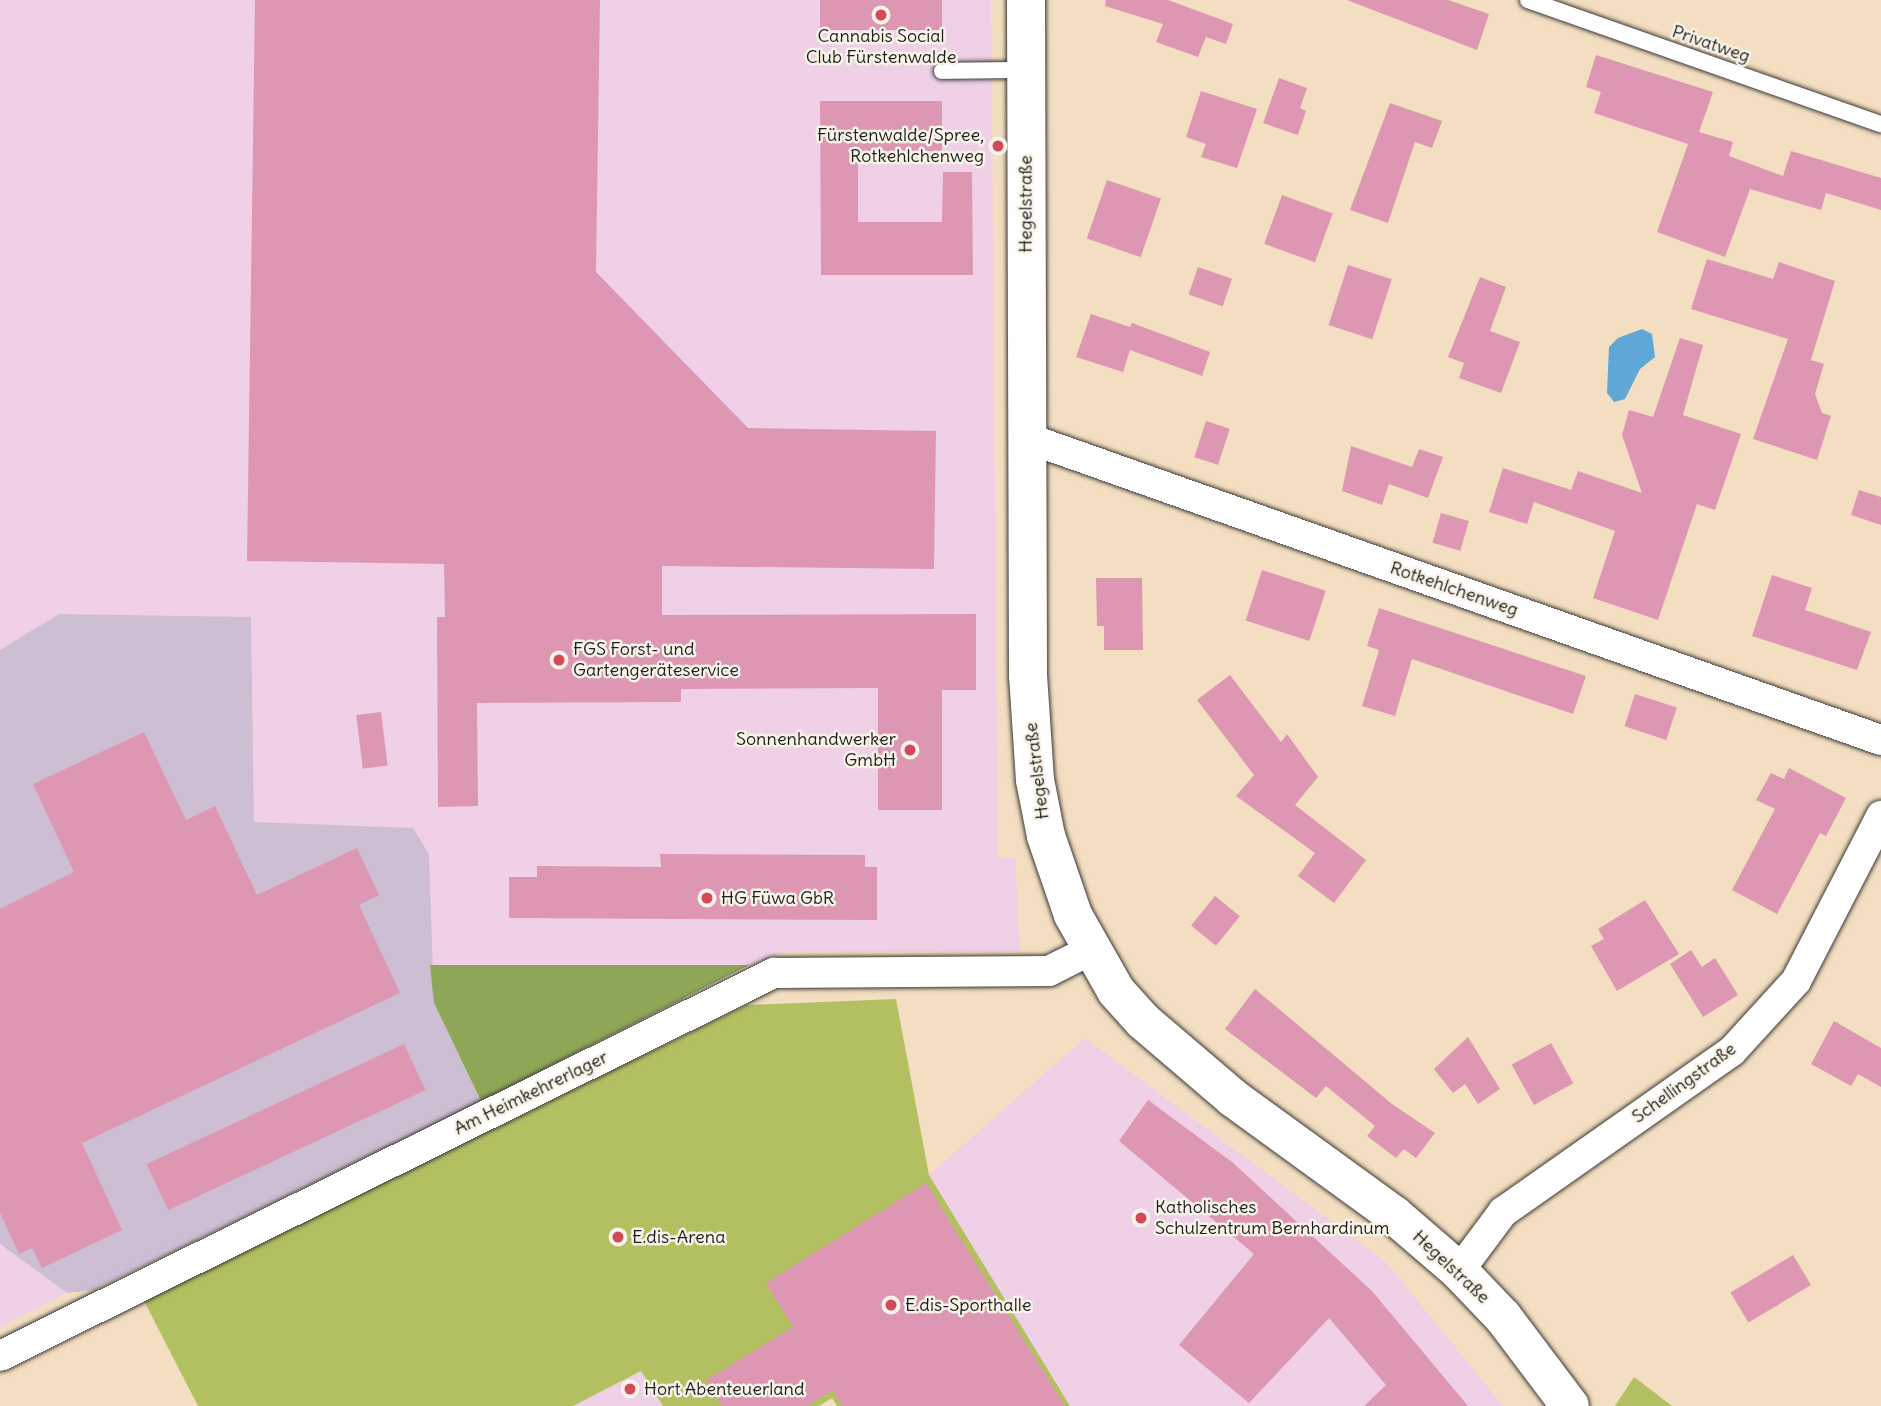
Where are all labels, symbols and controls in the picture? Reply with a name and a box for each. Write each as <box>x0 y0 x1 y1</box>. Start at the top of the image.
marker: Cannabis Social Club Fürstenwalde <box>873 7 889 23</box>
street label: Privatweg <box>1669 21 1753 67</box>
place label: Cannabis Social Club Fürstenwalde <box>806 26 956 68</box>
place label: Fürstenwalde/Spree, Rotkehlchenweg <box>817 125 984 168</box>
marker: Fürstenwalde/Spree, Rotkehlchenweg <box>990 138 1006 154</box>
street label: Hegelstraße <box>1015 155 1037 253</box>
street label: Rotkehlchenweg <box>1387 557 1521 621</box>
place label: FGS Forst- und Gartengeräteservice <box>573 639 739 682</box>
marker: FGS Forst- und Gartengeräteservice <box>551 652 567 668</box>
street label: Hegelstraße <box>1020 721 1054 821</box>
place label: Sonnenhandwerker GmbH <box>736 729 896 772</box>
marker: Sonnenhandwerker GmbH <box>902 742 918 758</box>
place label: HG Füwa GbR <box>721 887 834 909</box>
marker: HG Füwa GbR <box>699 890 715 906</box>
street label: Schellingstraße <box>1628 1038 1740 1128</box>
street label: Am Heimkehrerlager <box>451 1046 611 1140</box>
place label: Katholisches Schulzentrum Bernhardinum <box>1155 1197 1390 1240</box>
marker: Katholisches Schulzentrum Bernhardinum <box>1133 1210 1149 1226</box>
place label: E.dis-Arena <box>632 1226 725 1248</box>
street label: Hegelstraße <box>1408 1226 1494 1308</box>
marker: E.dis-Arena <box>610 1229 626 1245</box>
place label: E.dis-Sporthalle <box>905 1294 1031 1316</box>
marker: E.dis-Sporthalle <box>883 1297 899 1313</box>
place label: Hort Abenteuerland <box>644 1378 805 1400</box>
marker: Hort Abenteuerland <box>622 1381 638 1397</box>

